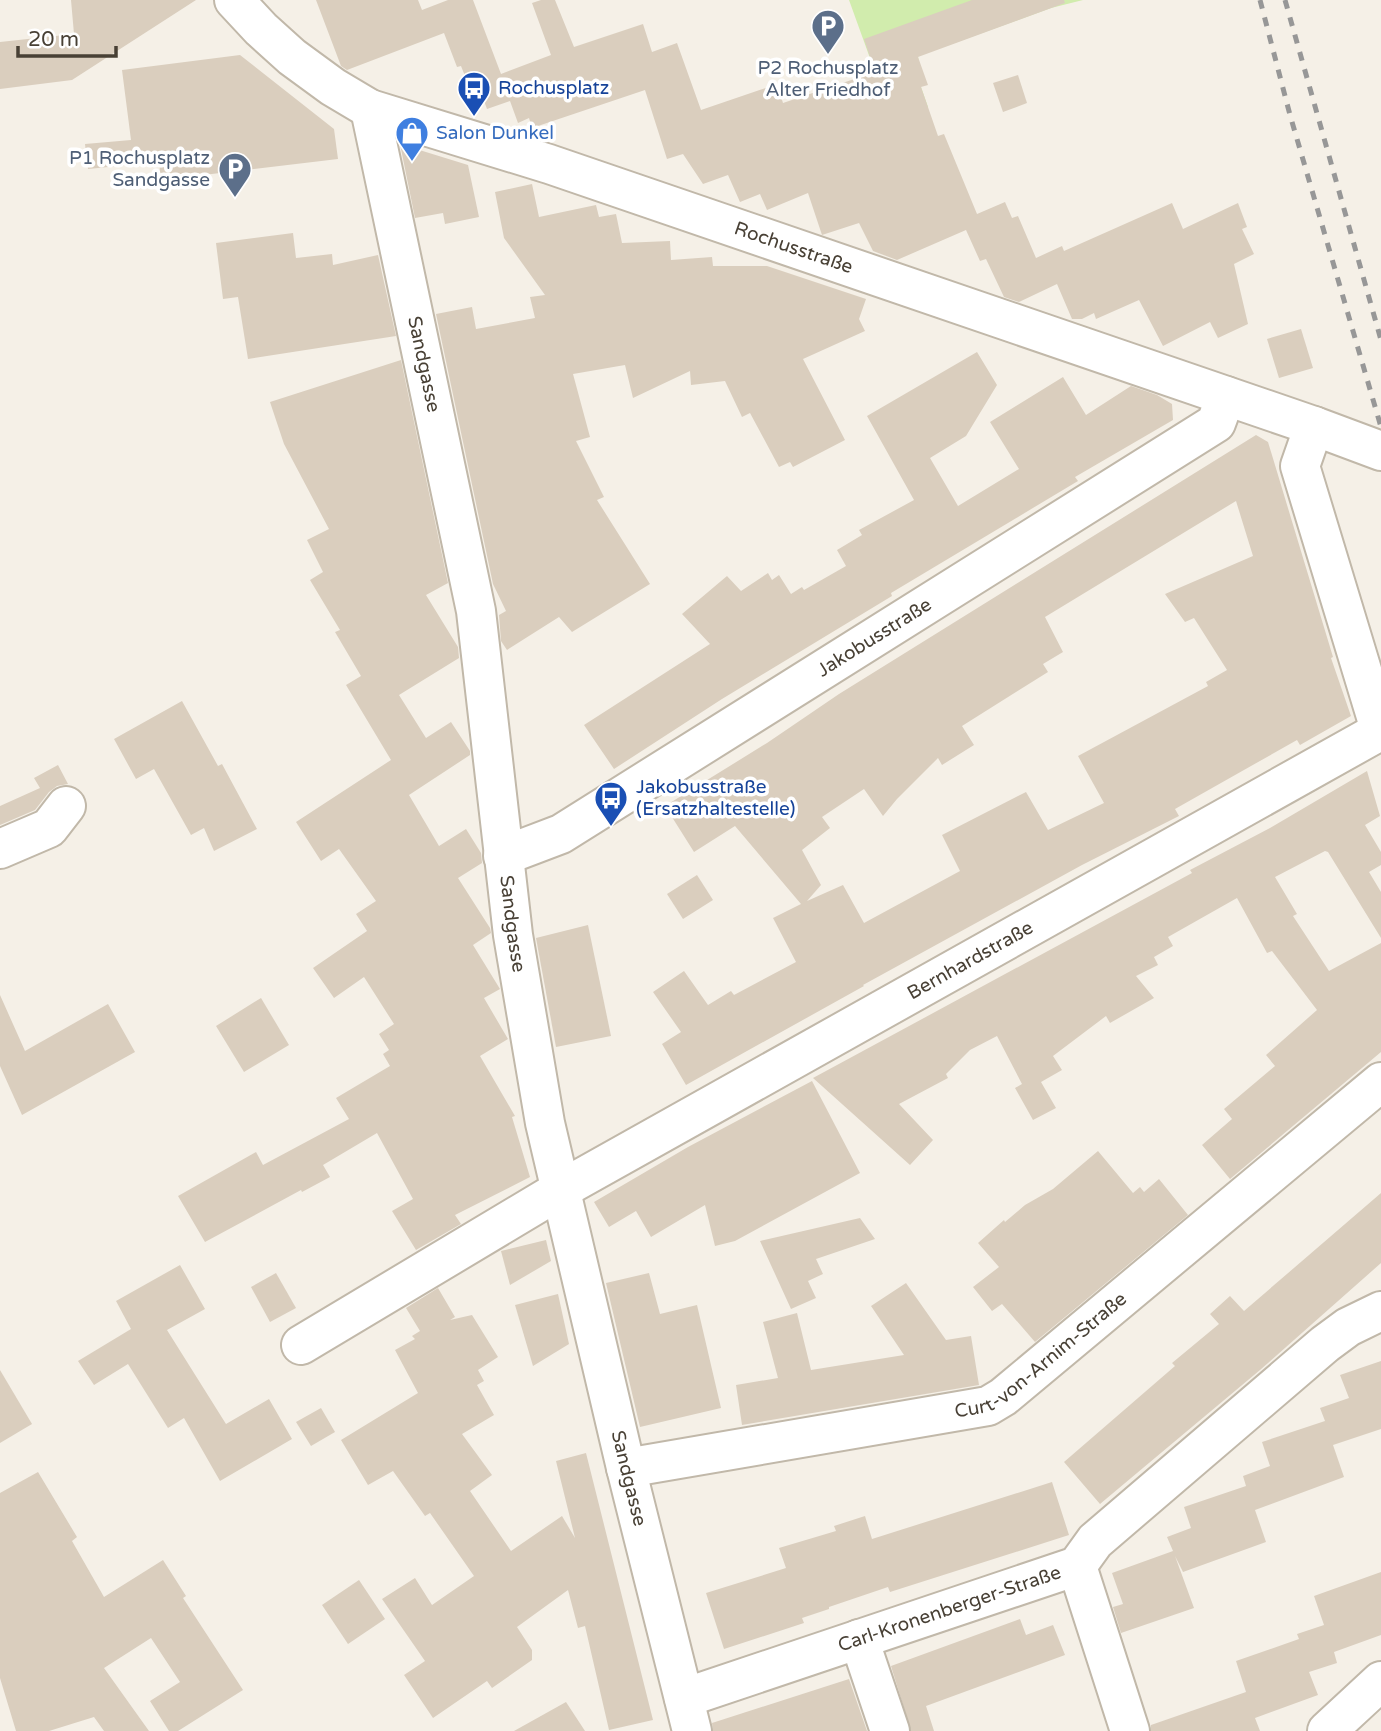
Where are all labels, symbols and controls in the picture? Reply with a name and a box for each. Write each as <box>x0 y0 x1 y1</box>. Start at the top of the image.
parking icon: P2 Rochusplatz Alter Friedhof <box>809 7 847 56</box>
scale bar <box>18 14 116 58</box>
text: 20 m <box>28 27 79 52</box>
place label: P2 Rochusplatz Alter Friedhof <box>758 57 898 101</box>
bus stop icon: Rochusplatz <box>455 69 493 118</box>
place label: Rochusplatz <box>498 77 609 99</box>
shop icon: Salon Dunkel <box>393 114 431 163</box>
place label: Salon Dunkel <box>436 122 554 144</box>
place label: P1 Rochusplatz Sandgasse <box>69 147 210 191</box>
parking icon: P1 Rochusplatz Sandgasse <box>216 150 254 199</box>
street label: Rochusstraße <box>731 217 856 278</box>
street label: Sandgasse <box>403 314 445 414</box>
street label: Jakobusstraße <box>813 593 936 681</box>
place label: Jakobusstraße (Ersatzhaltestelle) <box>636 776 795 820</box>
bus stop icon: Jakobusstraße (Ersatzhaltestelle) <box>592 779 630 828</box>
street label: Sandgasse <box>495 874 530 974</box>
street label: Bernhardstraße <box>904 916 1037 1004</box>
street label: Curt-von-Arnim-Straße <box>953 1288 1131 1423</box>
street label: Sandgasse <box>607 1428 651 1528</box>
street label: Carl-Kronenberger-Straße <box>835 1561 1064 1657</box>

